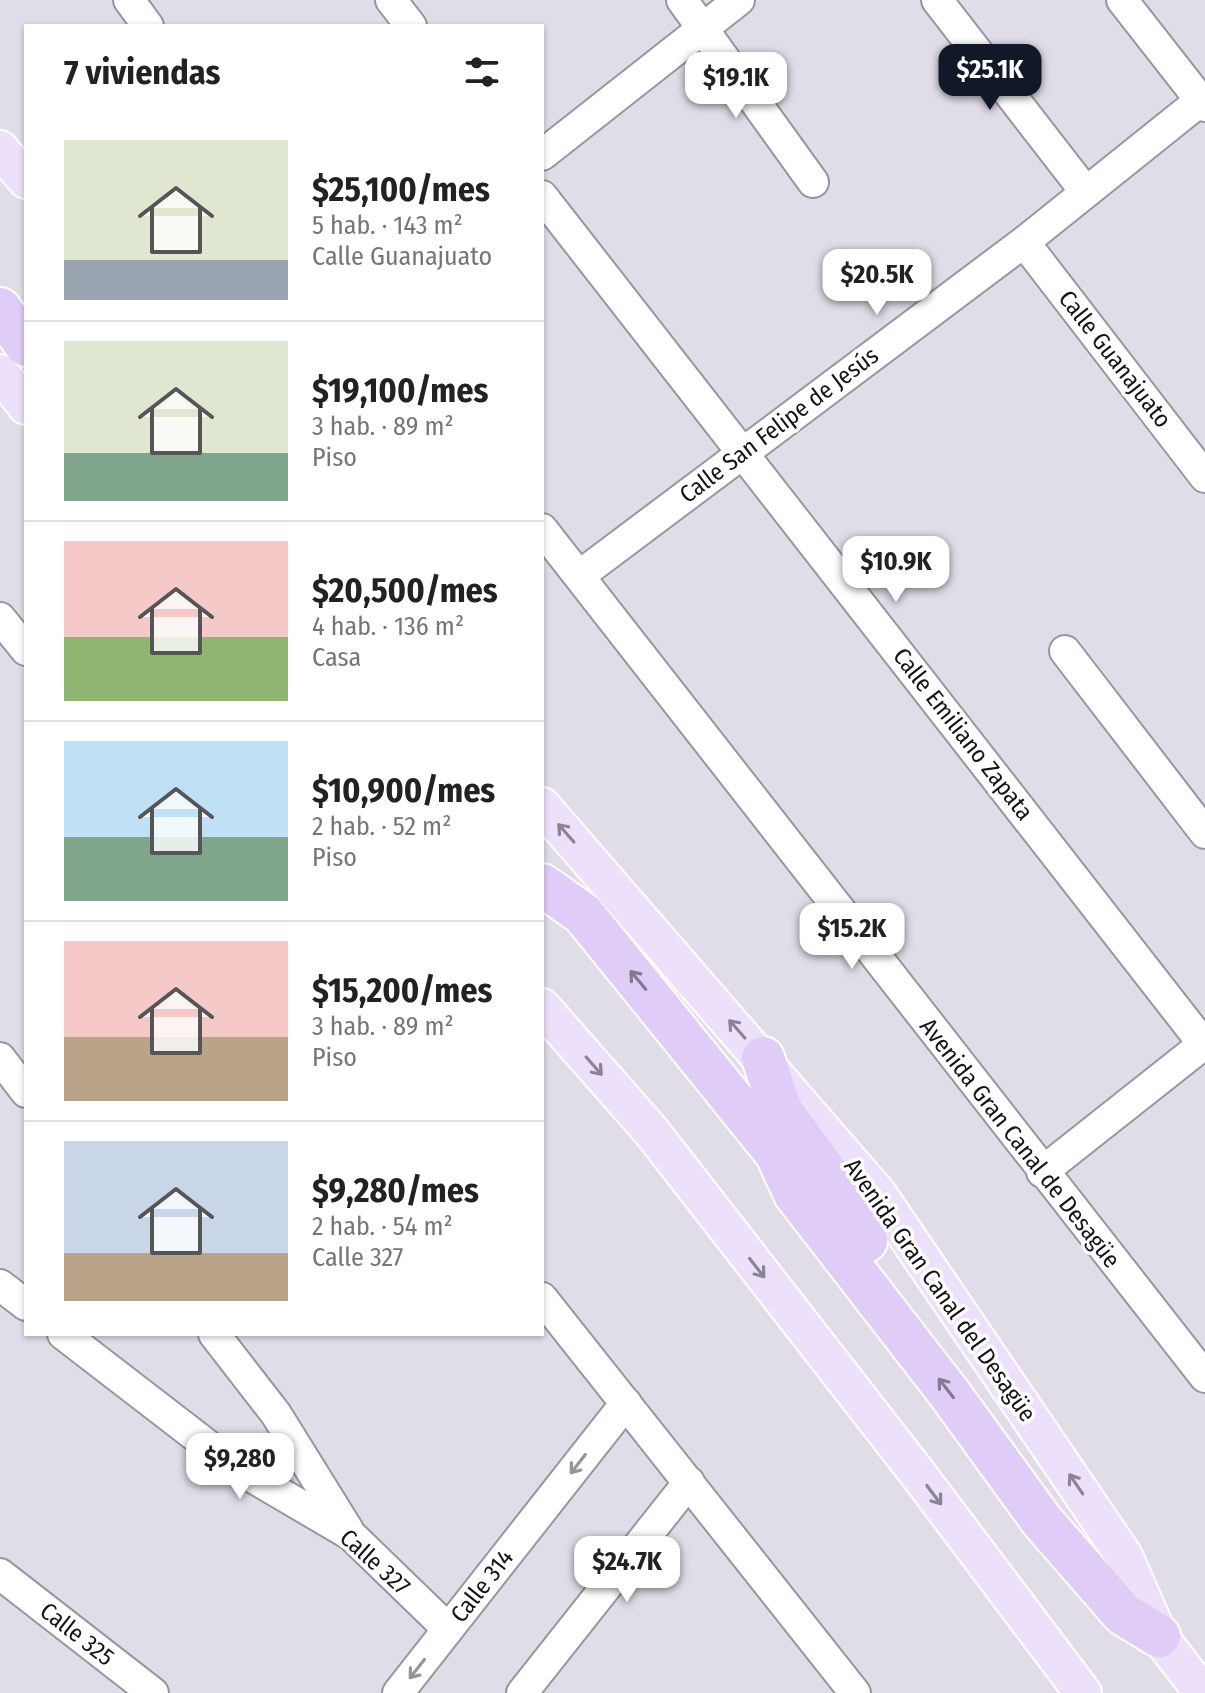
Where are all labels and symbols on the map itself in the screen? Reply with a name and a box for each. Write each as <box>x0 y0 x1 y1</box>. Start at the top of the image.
pin: $25.1K <box>925 44 1055 112</box>
pin: $19.1K <box>671 52 801 120</box>
pin: $20.5K <box>812 249 942 317</box>
street label: Calle Guanajuato <box>1053 285 1177 433</box>
street label: Calle San Felipe de Jesús <box>674 341 884 509</box>
pin: $10.9K <box>831 536 961 604</box>
street label: Calle Emiliano Zapata <box>887 642 1039 826</box>
one-way arrow <box>557 824 575 844</box>
pin: $15.2K <box>787 903 917 971</box>
one-way arrow <box>629 971 647 991</box>
street label: Avenida Gran Canal de Desagüe <box>914 1013 1126 1273</box>
one-way arrow <box>729 1019 747 1039</box>
one-way arrow <box>584 1055 602 1075</box>
street label: Avenida Gran Canal del Desagüe <box>838 1153 1042 1427</box>
one-way arrow <box>749 1256 766 1278</box>
one-way arrow <box>937 1378 954 1399</box>
pin: $9,280 <box>175 1433 305 1501</box>
one-way arrow <box>569 1453 586 1474</box>
one-way arrow <box>1067 1474 1084 1496</box>
one-way arrow <box>925 1484 942 1505</box>
street label: Calle 327 <box>334 1523 416 1601</box>
pin: $24.7K <box>562 1536 692 1604</box>
street label: Calle 314 <box>445 1544 519 1628</box>
street label: Calle 325 <box>35 1597 119 1671</box>
one-way arrow <box>408 1658 426 1679</box>

